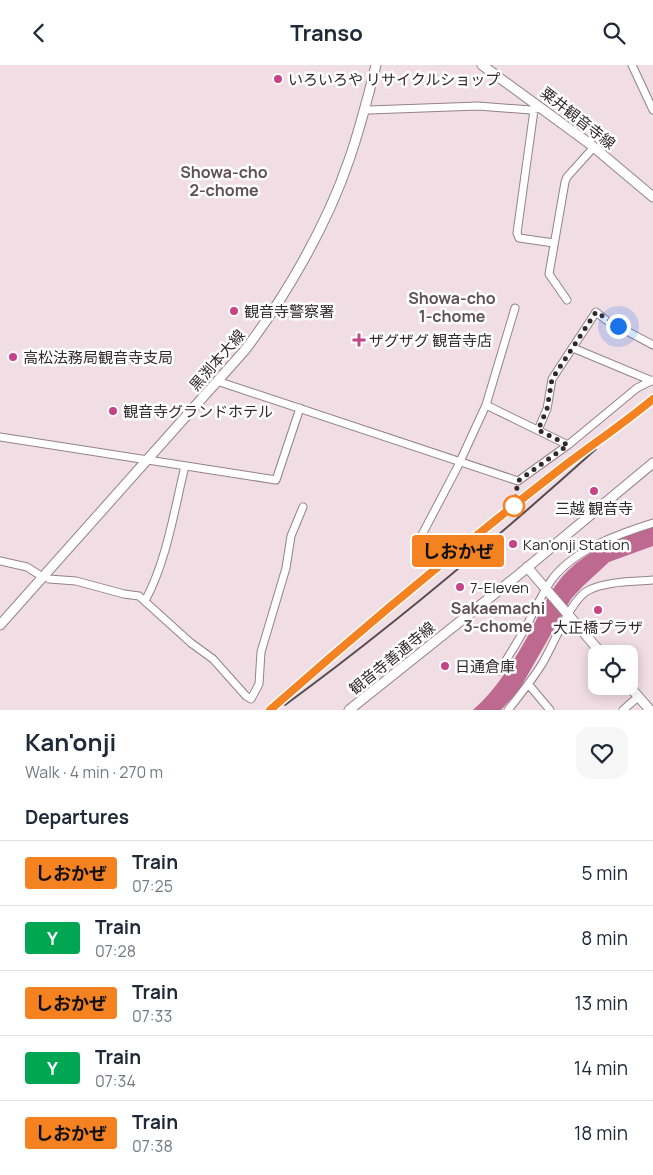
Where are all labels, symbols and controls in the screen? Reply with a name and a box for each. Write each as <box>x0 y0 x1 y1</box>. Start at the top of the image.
text: Transo <box>290 18 363 48</box>
icon: back <box>25 19 53 47</box>
icon: search <box>600 19 628 47</box>
place label: いろいろや リサイクルショップ <box>288 69 500 90</box>
marker: いろいろや リサイクルショップ <box>272 73 284 85</box>
street label: 粟井観音寺線 <box>536 82 620 154</box>
district label: Showa-cho 2-chome <box>180 161 268 201</box>
district label: Showa-cho 1-chome <box>408 287 496 327</box>
place label: 観音寺警察署 <box>244 301 334 322</box>
marker: 観音寺警察署 <box>228 305 240 317</box>
your location <box>606 314 631 339</box>
street label: 黒渕本大線 <box>184 325 250 395</box>
place label: ザグザグ 観音寺店 <box>369 330 492 351</box>
marker: ザグザグ 観音寺店 <box>353 334 365 346</box>
place label: 高松法務局観音寺支局 <box>23 347 173 368</box>
marker: 高松法務局観音寺支局 <box>7 351 19 363</box>
place label: 観音寺グランドホテル <box>123 401 273 422</box>
marker: 観音寺グランドホテル <box>107 405 119 417</box>
marker: 三越 観音寺 <box>588 485 600 497</box>
unlabelled marker <box>503 495 525 517</box>
place label: 三越 観音寺 <box>555 498 633 519</box>
place label: Kan'onji Station <box>523 534 630 555</box>
line badge: しおかぜ <box>423 535 493 567</box>
marker: Kan'onji Station <box>507 538 519 550</box>
text: しおかぜ <box>422 539 494 563</box>
place label: 7-Eleven <box>470 577 529 598</box>
marker: 7-Eleven <box>454 581 466 593</box>
district label: Sakaemachi 3-chome <box>451 597 545 637</box>
marker: 大正橋プラザ <box>592 604 604 616</box>
street label: 観音寺善通寺線 <box>345 617 439 699</box>
place label: 大正橋プラザ <box>553 617 643 638</box>
map controls <box>588 645 638 695</box>
button: locate <box>588 645 638 695</box>
place label: 日通倉庫 <box>455 656 515 677</box>
marker: 日通倉庫 <box>439 660 451 672</box>
text: Kan'onji <box>25 725 116 758</box>
button: heart <box>576 727 628 779</box>
text: Walk · 4 min · 270 m <box>25 761 163 783</box>
text: Departures <box>25 804 129 830</box>
text: Train <box>132 849 178 875</box>
text: 5 min <box>581 860 628 886</box>
text: しおかぜ <box>35 861 107 885</box>
text: 07:25 <box>132 875 173 897</box>
text: Train <box>95 914 141 940</box>
text: 8 min <box>581 925 628 951</box>
text: Y <box>47 926 58 950</box>
text: 07:28 <box>95 940 136 962</box>
text: Train <box>132 979 178 1005</box>
text: 13 min <box>574 990 628 1016</box>
text: しおかぜ <box>35 991 107 1015</box>
text: 07:33 <box>132 1005 172 1027</box>
text: Train <box>95 1044 141 1070</box>
text: 14 min <box>574 1055 628 1081</box>
text: Y <box>47 1056 58 1080</box>
text: 07:34 <box>95 1070 136 1092</box>
text: Train <box>132 1109 178 1135</box>
text: 18 min <box>574 1120 628 1146</box>
text: しおかぜ <box>35 1121 107 1145</box>
text: 07:38 <box>132 1135 173 1157</box>

